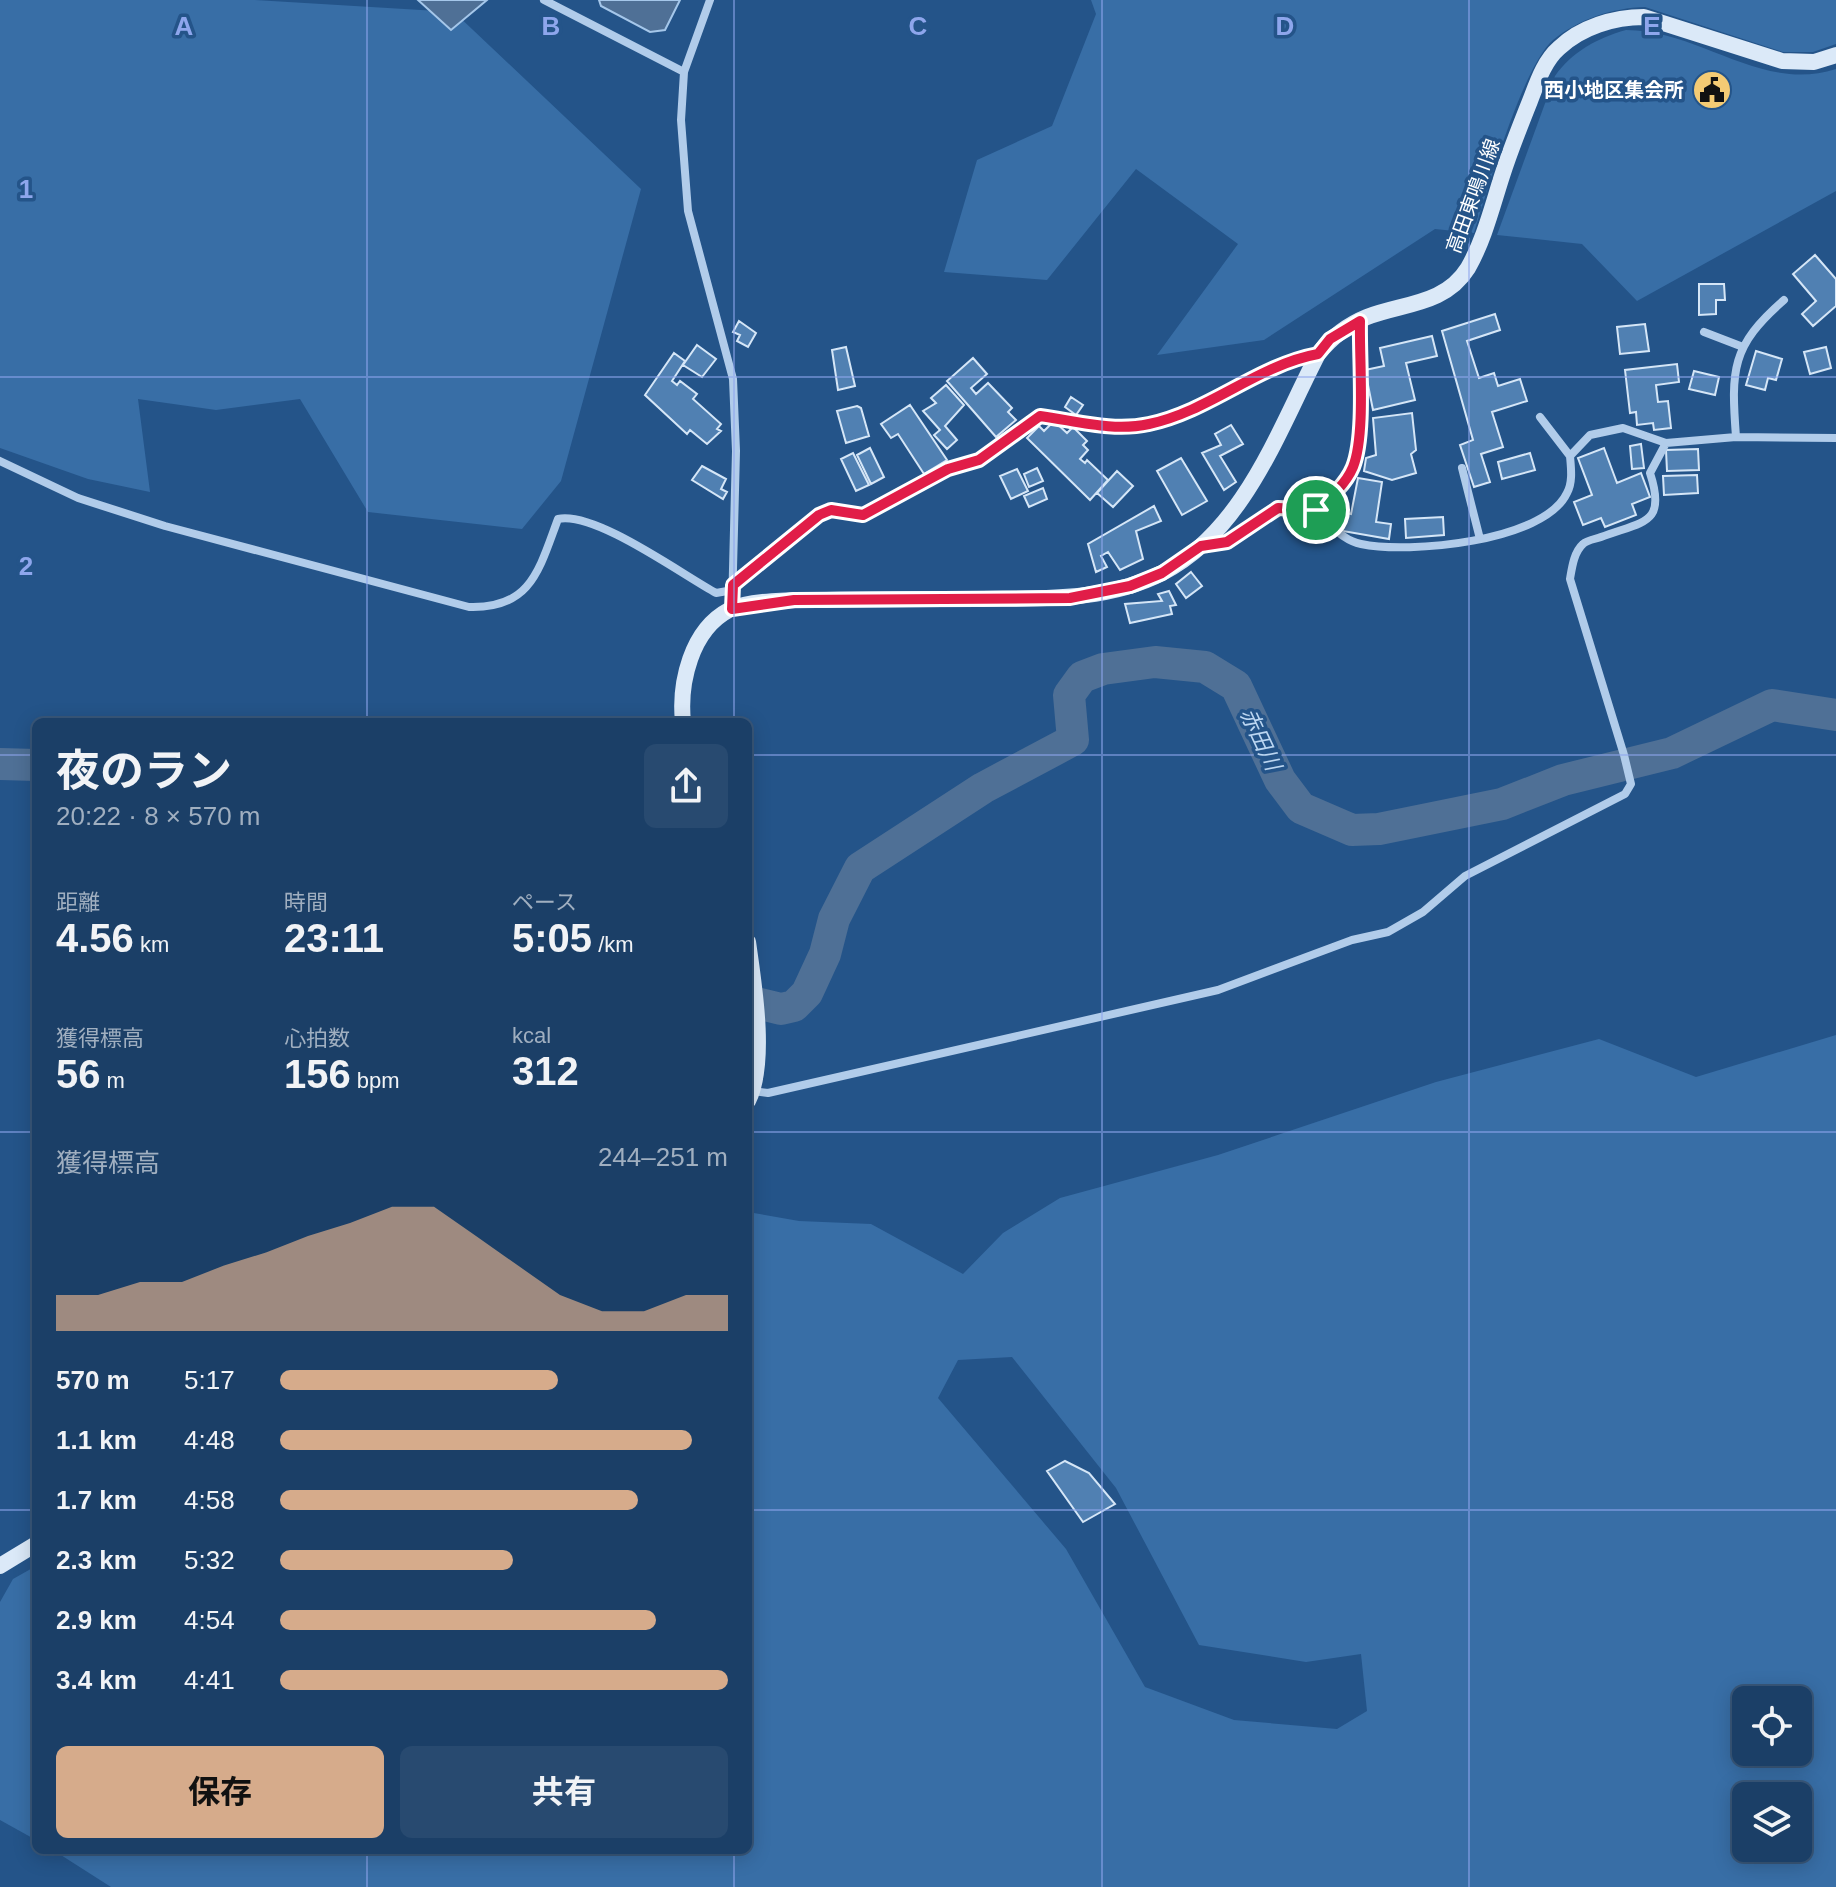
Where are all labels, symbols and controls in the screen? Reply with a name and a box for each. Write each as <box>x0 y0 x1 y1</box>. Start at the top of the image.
text: A <box>175 11 194 41</box>
text: B <box>542 11 560 41</box>
text: C <box>909 11 928 41</box>
text: D <box>1276 11 1294 41</box>
text: E <box>1643 11 1661 41</box>
public building icon: 西小地区集会所 <box>1691 69 1733 111</box>
place label: 西小地区集会所 <box>1544 79 1684 101</box>
street label: 高田東鳴川線 <box>1442 136 1504 256</box>
text: 1 <box>19 174 33 204</box>
pin <box>1282 476 1350 544</box>
icon: arrive <box>1294 488 1338 532</box>
text: 2 <box>19 551 33 581</box>
water label: 赤田川 <box>1235 704 1287 776</box>
button: share <box>644 744 728 828</box>
text: 夜のラン <box>56 746 232 795</box>
text: 20:22 · 8 × 570 m <box>56 801 261 831</box>
text: 距離 <box>56 890 100 915</box>
text: 時間 <box>284 890 328 915</box>
text: ペース <box>512 890 577 915</box>
text: 4.56 <box>56 916 134 960</box>
text: 23:11 <box>284 916 384 960</box>
text: 5:05 <box>512 916 592 960</box>
text: km <box>134 932 169 957</box>
text: /km <box>592 932 634 957</box>
text: kcal <box>512 1023 551 1048</box>
text: 獲得標高 <box>56 1026 144 1051</box>
text: 心拍数 <box>284 1026 350 1051</box>
text: 312 <box>512 1049 579 1093</box>
text: 56 <box>56 1052 101 1096</box>
text: 156 <box>284 1052 351 1096</box>
text: m <box>101 1068 125 1093</box>
text: bpm <box>351 1068 400 1093</box>
text: 244–251 m <box>598 1142 728 1172</box>
text: 獲得標高 <box>56 1148 160 1178</box>
text: 570 m <box>56 1365 130 1395</box>
text: 5:17 <box>184 1365 235 1395</box>
text: 1.1 km <box>56 1425 137 1455</box>
text: 4:48 <box>184 1425 235 1455</box>
text: 1.7 km <box>56 1485 137 1515</box>
text: 4:58 <box>184 1485 235 1515</box>
text: 2.3 km <box>56 1545 137 1575</box>
text: 5:32 <box>184 1545 235 1575</box>
text: 2.9 km <box>56 1605 137 1635</box>
text: 4:54 <box>184 1605 235 1635</box>
text: 3.4 km <box>56 1665 137 1695</box>
text: 4:41 <box>184 1665 235 1695</box>
map controls <box>1732 1686 1812 1862</box>
button: locate <box>1732 1686 1812 1766</box>
button: 保存 <box>56 1746 384 1838</box>
button: 共有 <box>400 1746 728 1838</box>
button: layers <box>1732 1782 1812 1862</box>

